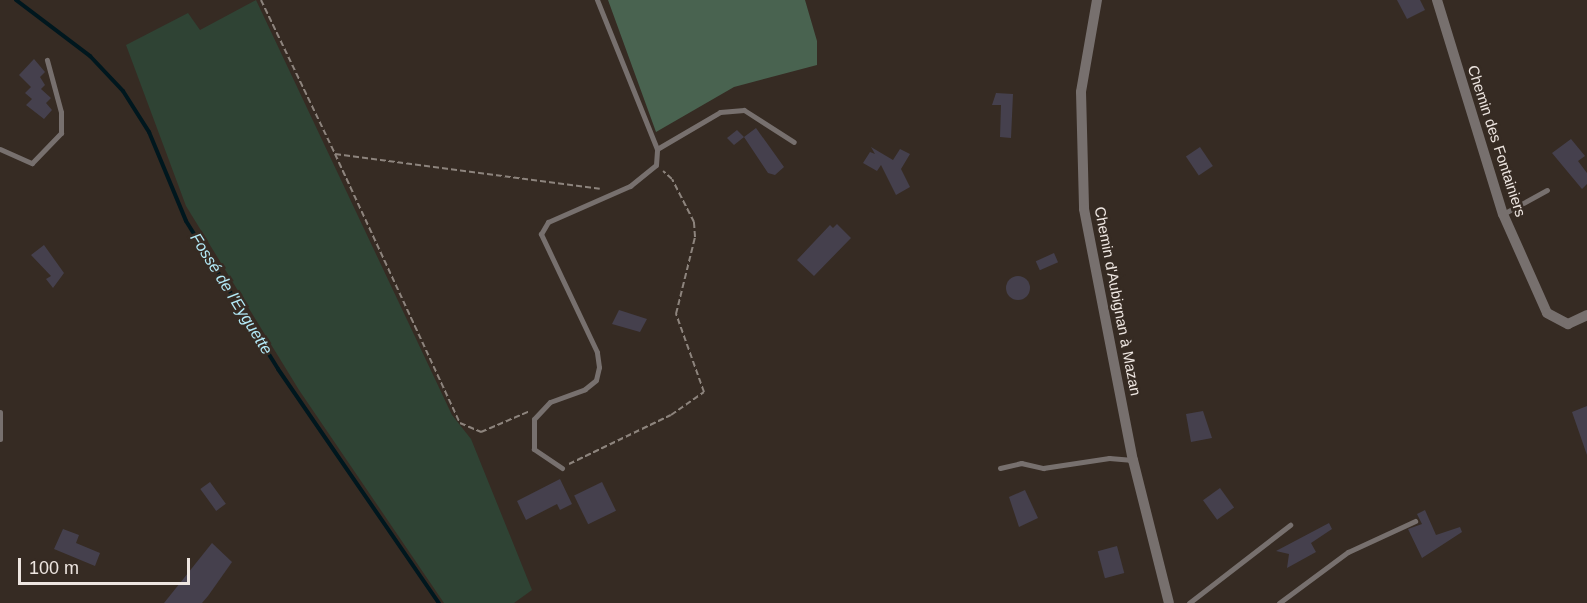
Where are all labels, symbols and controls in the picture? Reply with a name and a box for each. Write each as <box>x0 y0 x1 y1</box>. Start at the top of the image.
street label: Chemin des Fontainiers <box>1464 63 1530 219</box>
street label: Chemin d'Aubignan à Mazan <box>1091 205 1145 397</box>
water label: Fossé de l'Eyguette <box>186 230 276 358</box>
scale bar <box>21 546 194 584</box>
text: 100 m <box>29 558 79 578</box>

